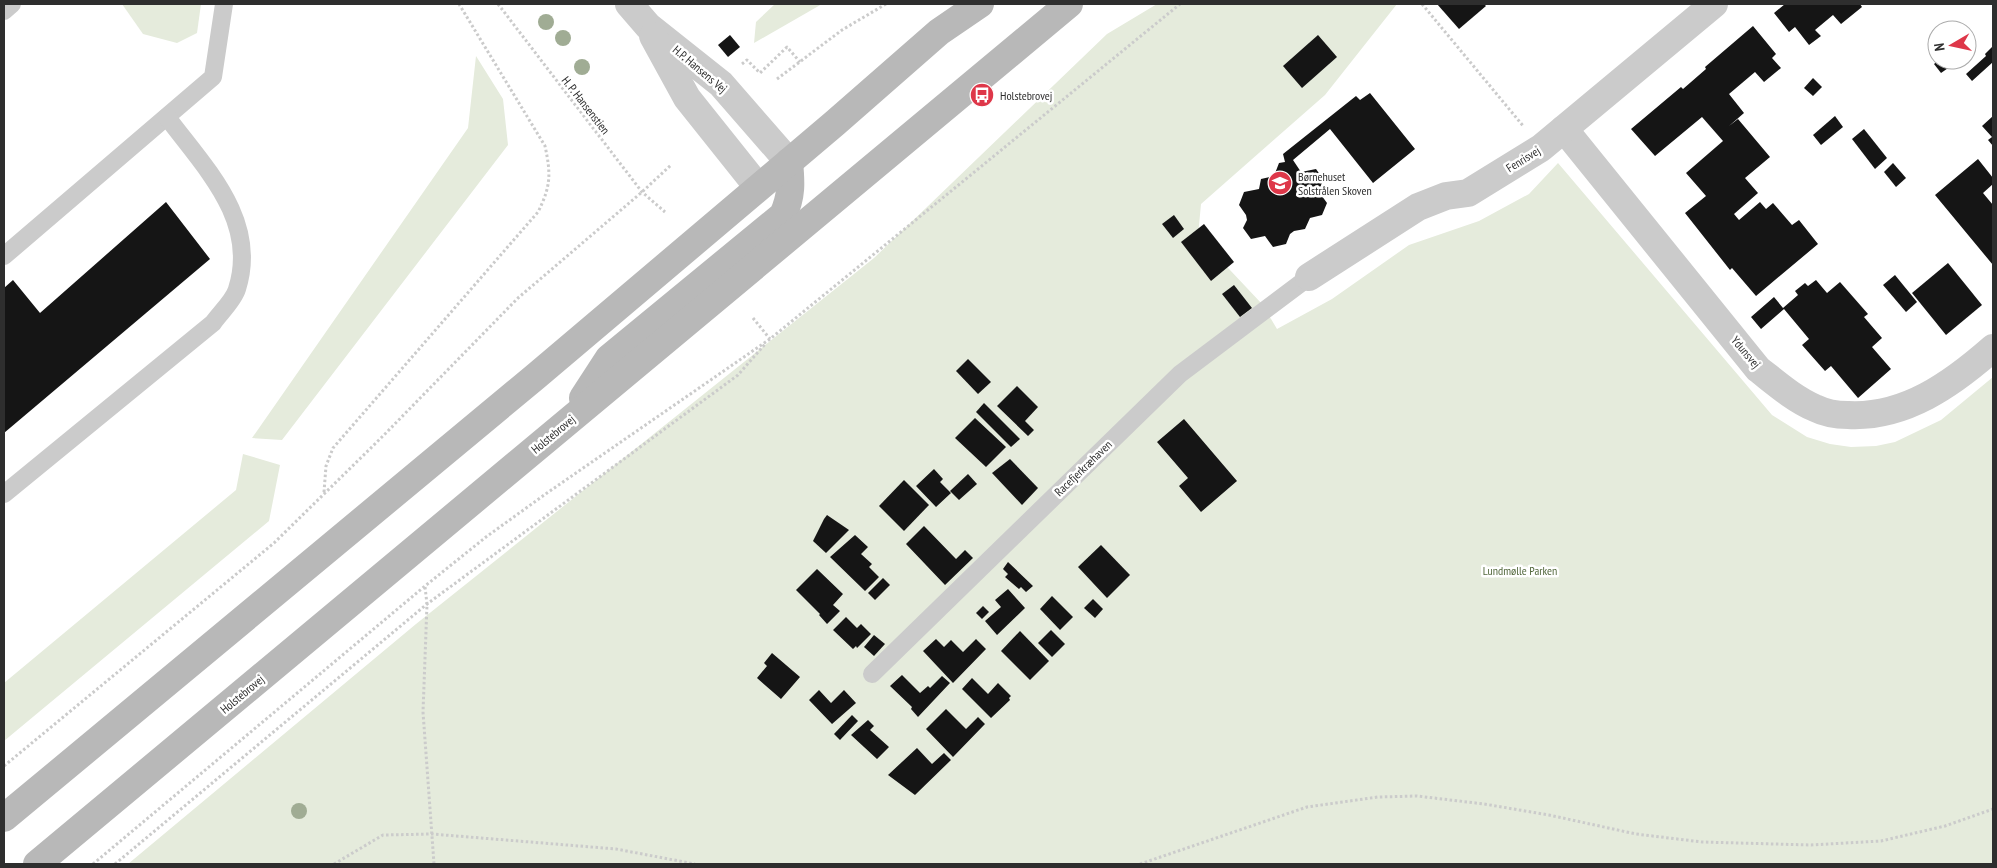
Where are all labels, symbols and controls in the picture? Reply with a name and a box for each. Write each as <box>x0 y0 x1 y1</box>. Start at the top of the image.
north arrow <box>1927 20 1977 70</box>
street label: H.P. Hansens Vej <box>670 42 730 96</box>
text: N <box>1930 42 1949 52</box>
street label: H. P. Hansenstien <box>559 73 613 137</box>
bus stop icon: Holstebrovej <box>969 82 995 108</box>
place label: Holstebrovej <box>1000 88 1052 103</box>
street label: Fenrisvej <box>1503 143 1543 175</box>
place label: Børnehuset Solstrålen Skoven <box>1298 169 1372 198</box>
school or university icon: Børnehuset Solstrålen Skoven <box>1267 170 1293 196</box>
street label: Ydunsvej <box>1728 333 1764 371</box>
street label: Holstebrovej <box>528 411 578 457</box>
street label: Racefjerkræhaven <box>1051 437 1115 499</box>
park label: Lundmølle Parken <box>1483 563 1557 578</box>
street label: Holstebrovej <box>217 671 267 717</box>

